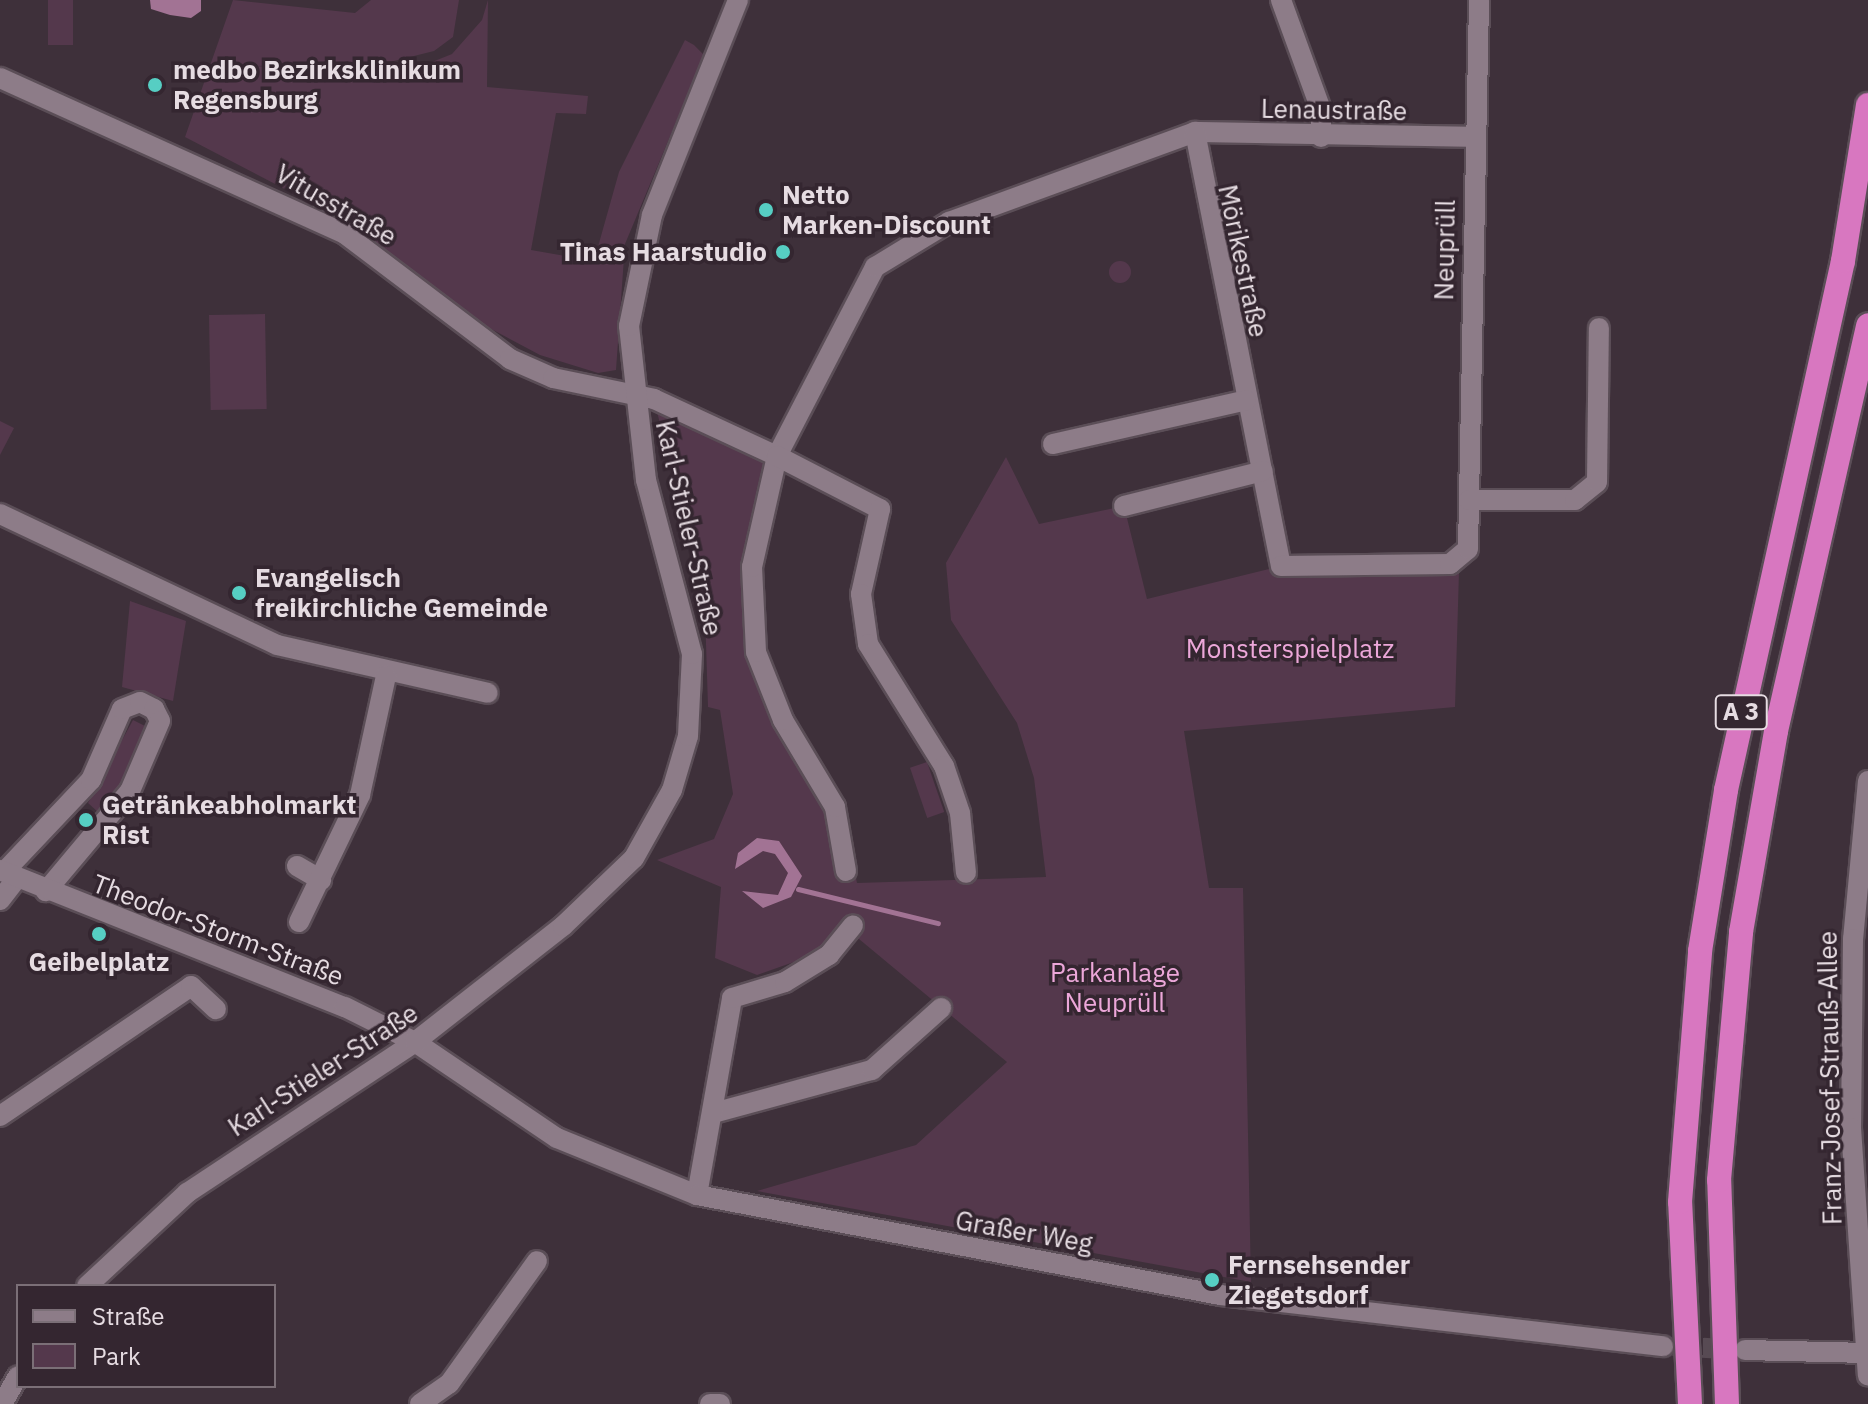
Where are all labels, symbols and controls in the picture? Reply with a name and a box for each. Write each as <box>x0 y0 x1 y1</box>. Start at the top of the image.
place label: medbo Bezirksklinikum Regensburg <box>173 54 461 116</box>
marker: medbo Bezirksklinikum Regensburg <box>144 74 166 96</box>
street label: Lenaustraße <box>1261 93 1407 127</box>
street label: Vitusstraße <box>270 158 402 252</box>
place label: Netto Marken-Discount <box>782 179 991 240</box>
street label: Mörikestraße <box>1212 182 1274 340</box>
street label: Neuprüll <box>1429 199 1461 301</box>
marker: Netto Marken-Discount <box>757 201 775 219</box>
place label: Tinas Haarstudio <box>560 236 767 268</box>
marker: Tinas Haarstudio <box>774 243 792 261</box>
street label: Karl-Stieler-Straße <box>649 417 729 639</box>
place label: Evangelisch freikirchliche Gemeinde <box>255 562 548 624</box>
marker: Evangelisch freikirchliche Gemeinde <box>230 584 248 602</box>
park label: Monsterspielplatz <box>1186 633 1394 665</box>
road number: A 3 <box>1713 692 1769 732</box>
place label: Getränkeabholmarkt Rist <box>102 789 356 850</box>
marker: Getränkeabholmarkt Rist <box>77 811 95 829</box>
street label: Theodor-Storm-Straße <box>88 868 348 992</box>
marker: Geibelplatz <box>90 925 108 943</box>
street label: Franz-Josef-Strauß-Allee <box>1812 931 1848 1225</box>
place label: Geibelplatz <box>29 946 169 978</box>
park label: Parkanlage Neuprüll <box>1050 957 1180 1018</box>
street label: Karl-Stieler-Straße <box>222 997 424 1143</box>
street label: Graßer Weg <box>953 1205 1095 1259</box>
place label: Fernsehsender Ziegetsdorf <box>1228 1249 1410 1310</box>
marker: Fernsehsender Ziegetsdorf <box>1203 1271 1221 1289</box>
legend <box>16 1284 276 1388</box>
text: Straße <box>92 1300 164 1332</box>
text: Park <box>92 1340 141 1372</box>

